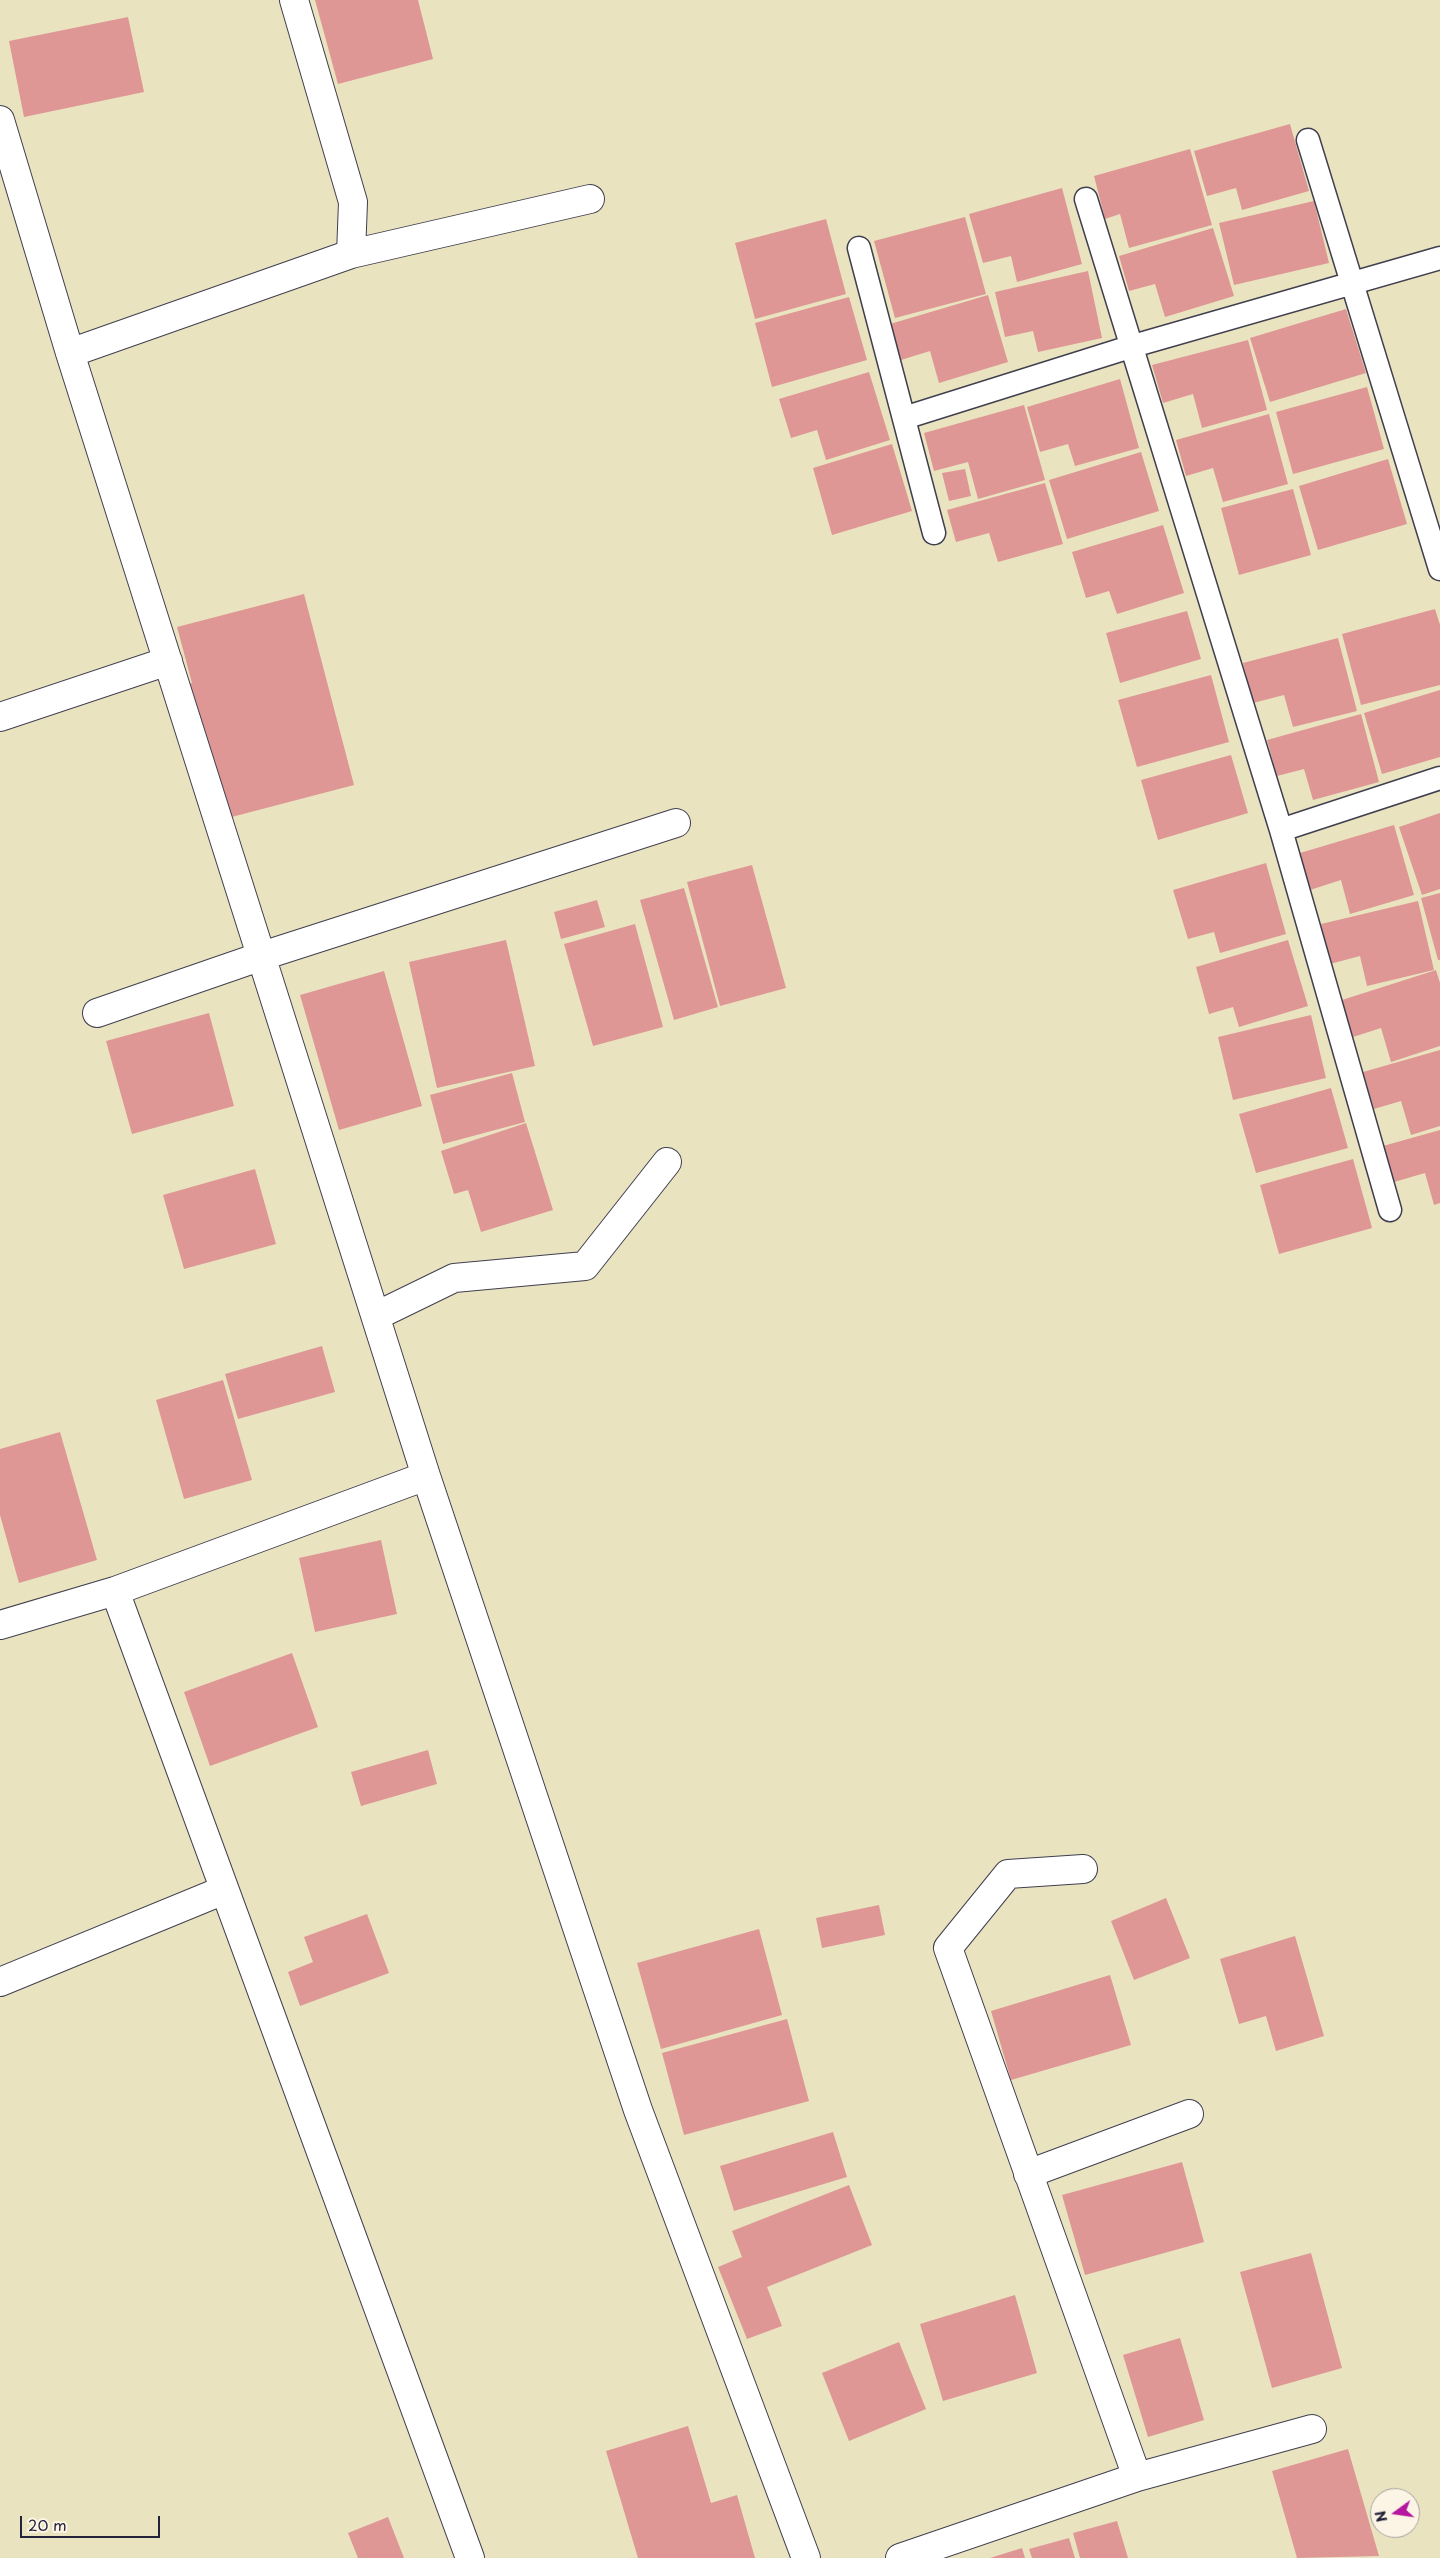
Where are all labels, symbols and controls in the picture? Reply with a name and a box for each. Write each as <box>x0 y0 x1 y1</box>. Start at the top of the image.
north arrow <box>1370 2488 1420 2538</box>
scale bar <box>22 2506 162 2538</box>
text: N <box>1369 2509 1392 2524</box>
text: 20 m <box>28 2513 67 2536</box>

